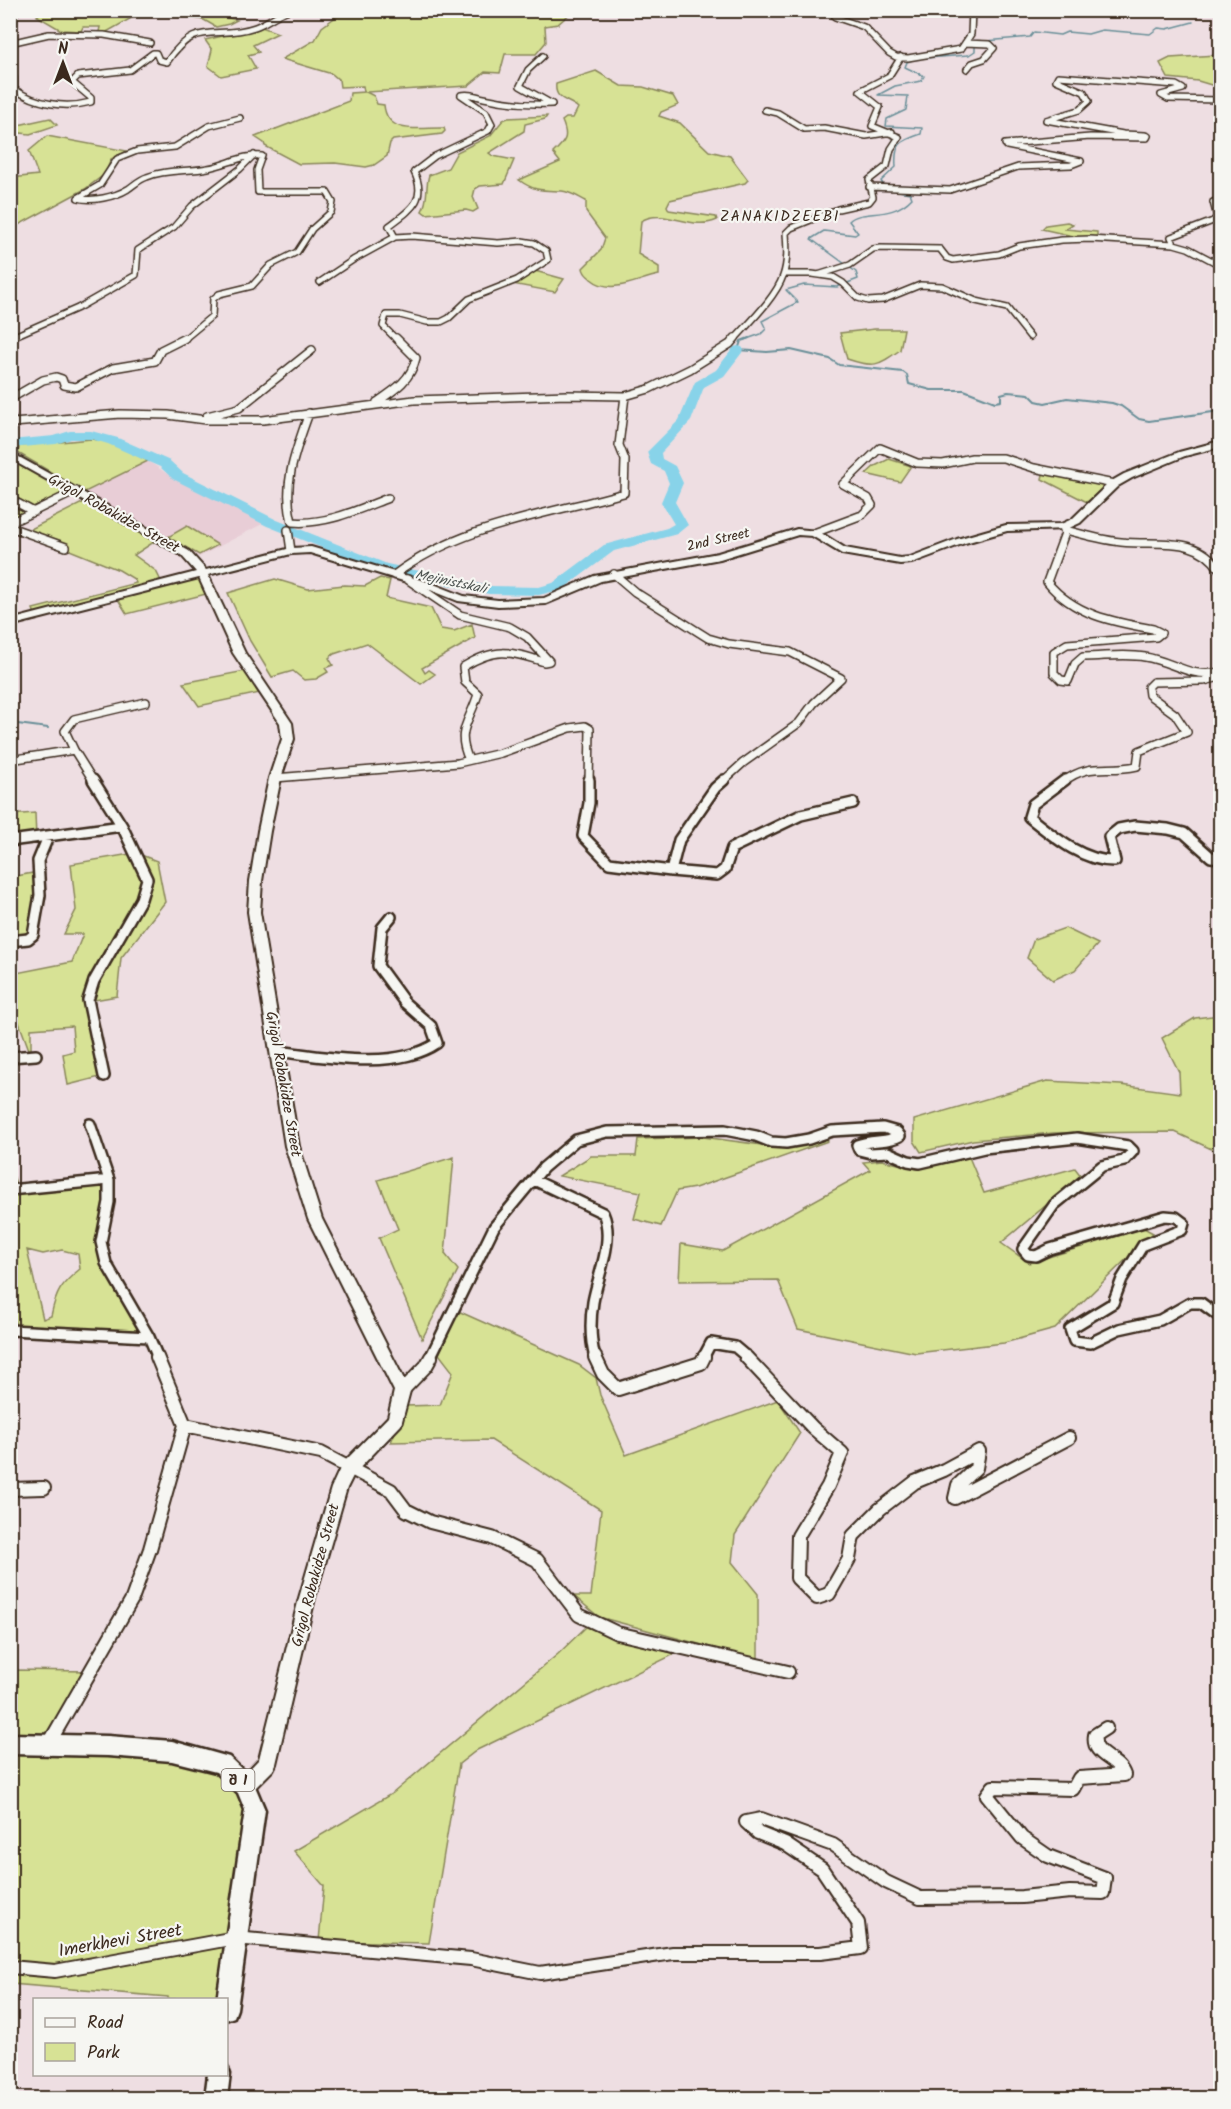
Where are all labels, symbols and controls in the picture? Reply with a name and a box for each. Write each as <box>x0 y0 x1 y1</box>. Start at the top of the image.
north arrow <box>33 33 93 93</box>
text: N <box>58 37 68 62</box>
district label: ZANAKIDZEEBI <box>720 205 840 229</box>
street label: Grigol Robakidze Street <box>43 468 184 560</box>
street label: 2nd Street <box>685 522 752 558</box>
water label: Mejinistskali <box>413 564 491 601</box>
street label: Grigol Robakidze Street <box>258 1010 308 1159</box>
street label: Grigol Robakidze Street <box>285 1501 347 1649</box>
road number: შ 1 <box>222 1769 254 1791</box>
street label: Imerkhevi Street <box>56 1916 185 1967</box>
legend <box>33 1998 228 2076</box>
text: Road <box>87 2009 124 2038</box>
text: Park <box>87 2039 120 2068</box>

